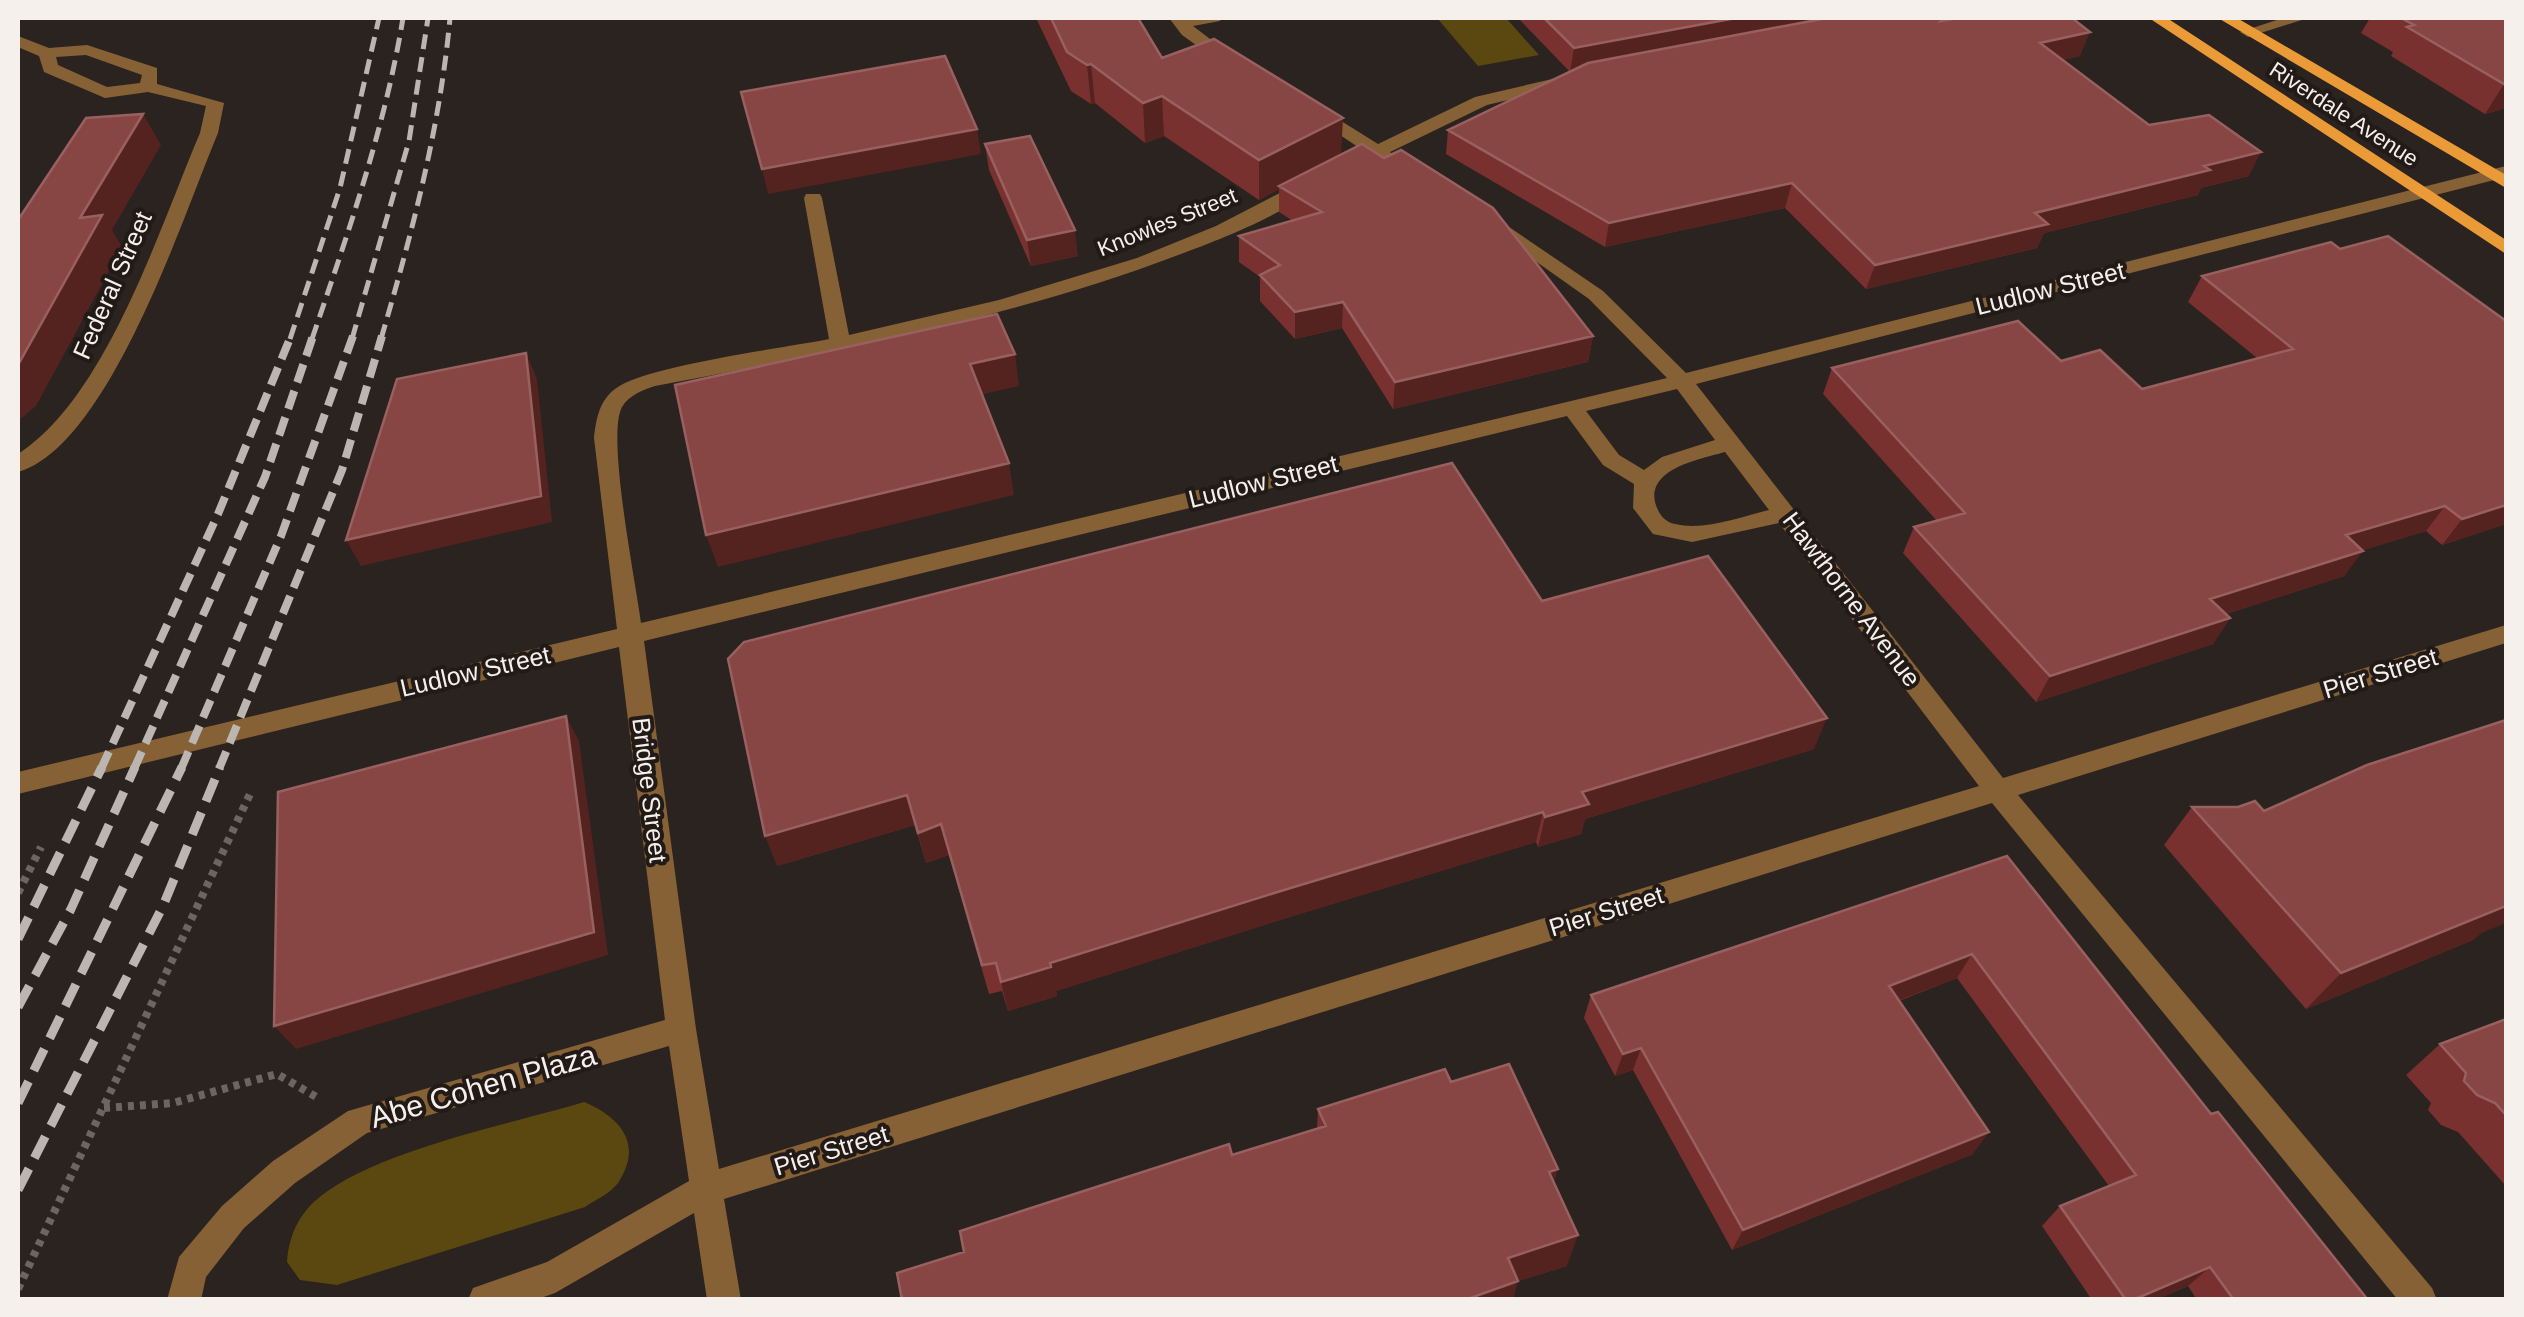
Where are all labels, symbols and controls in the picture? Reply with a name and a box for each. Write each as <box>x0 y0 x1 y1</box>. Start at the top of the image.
street label: Riverdale Avenue <box>2265 57 2423 171</box>
street label: Knowles Street <box>1094 183 1240 261</box>
street label: Federal Street <box>67 207 157 363</box>
street label: Ludlow Street <box>1972 256 2128 320</box>
street label: Ludlow Street <box>1185 449 1341 513</box>
street label: Hawthorne Avenue <box>1777 506 1927 692</box>
street label: Ludlow Street <box>397 640 553 702</box>
street label: Pier Street <box>2319 642 2441 704</box>
street label: Bridge Street <box>627 716 673 864</box>
street label: Pier Street <box>1545 880 1667 942</box>
street label: Abe Cohen Plaza <box>366 1038 600 1134</box>
street label: Pier Street <box>770 1119 892 1181</box>

